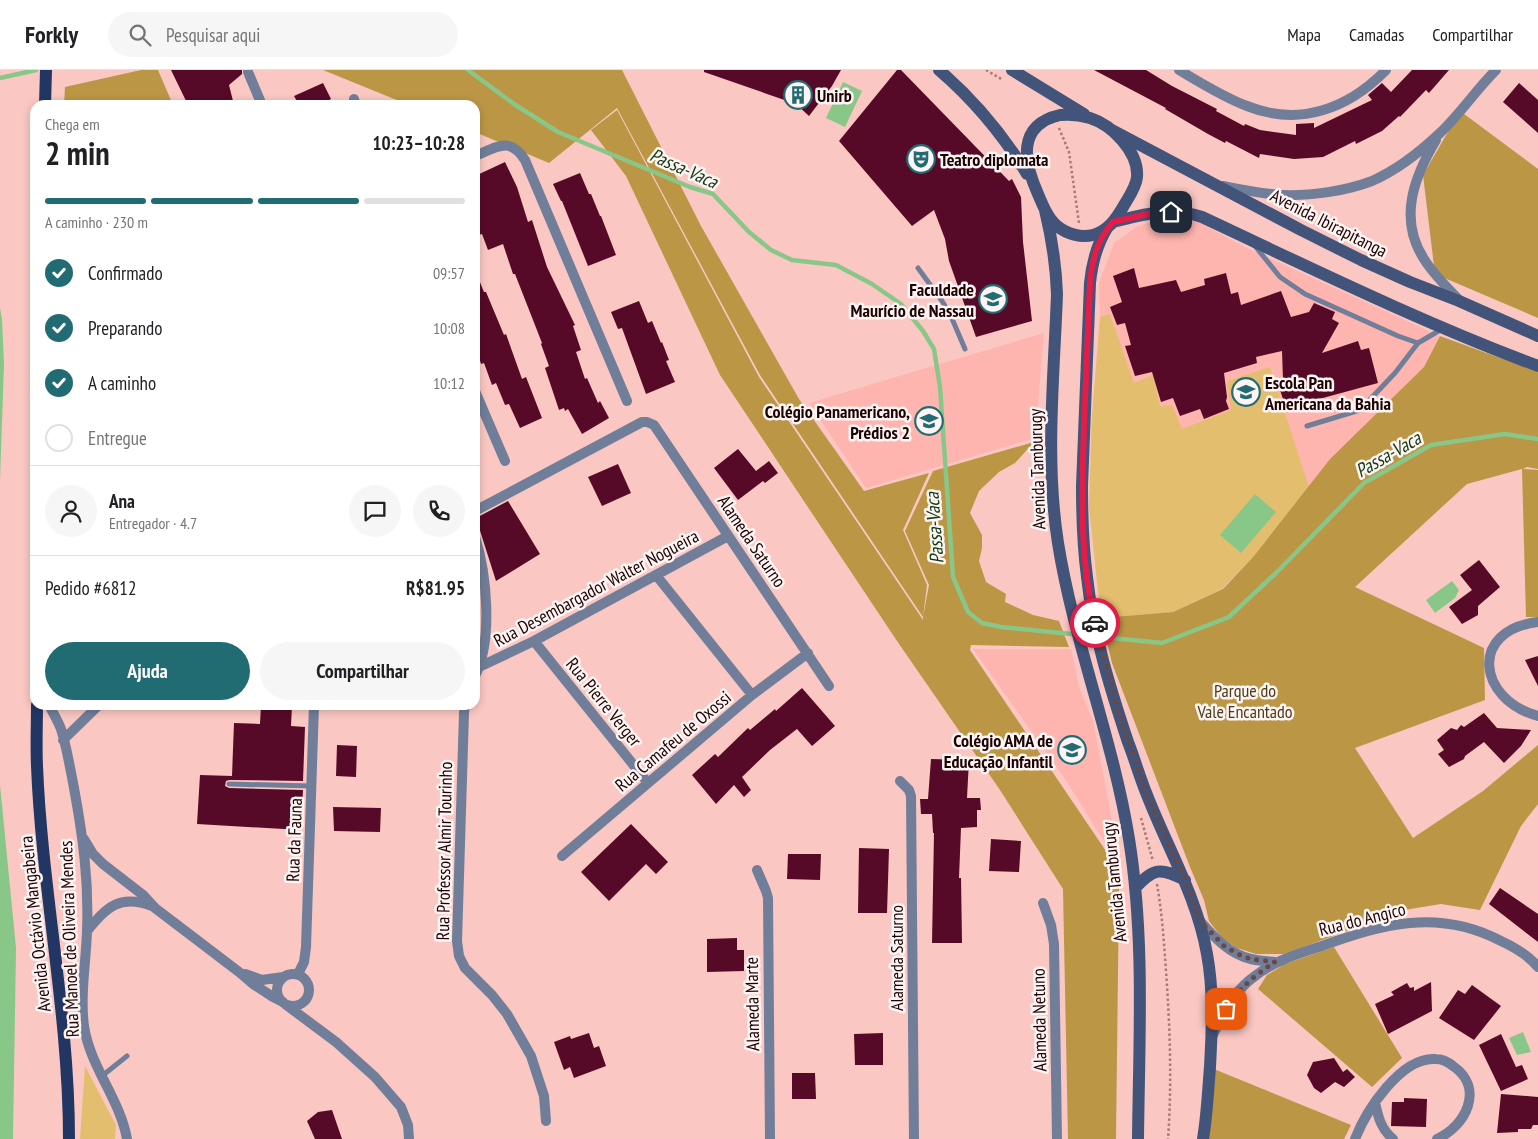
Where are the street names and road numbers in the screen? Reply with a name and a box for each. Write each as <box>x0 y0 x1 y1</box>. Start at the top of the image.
street label: Avenida Ibirapitanga <box>1267 184 1391 262</box>
street label: Avenida Tamburugy <box>1023 408 1051 530</box>
street label: Alameda Saturno <box>713 491 791 592</box>
street label: Rua Desembargador Walter Nogueira <box>490 524 702 652</box>
street label: Rua Pierre Verger <box>561 653 647 751</box>
street label: Rua Camafeu de Oxossi <box>610 686 736 796</box>
street label: Rua Professor Almir Tourinho <box>431 761 457 940</box>
street label: Rua da Fauna <box>281 798 307 882</box>
street label: Avenida Tamburugy <box>1096 820 1132 943</box>
street label: Avenida Octávio Mangabeira <box>14 835 56 1013</box>
street label: Rua Manoel de Oliveira Mendes <box>54 840 84 1038</box>
street label: Rua do Angico <box>1316 897 1408 941</box>
street label: Alameda Saturno <box>885 905 908 1011</box>
street label: Alameda Marte <box>740 957 764 1051</box>
street label: Alameda Netuno <box>1027 968 1051 1072</box>

